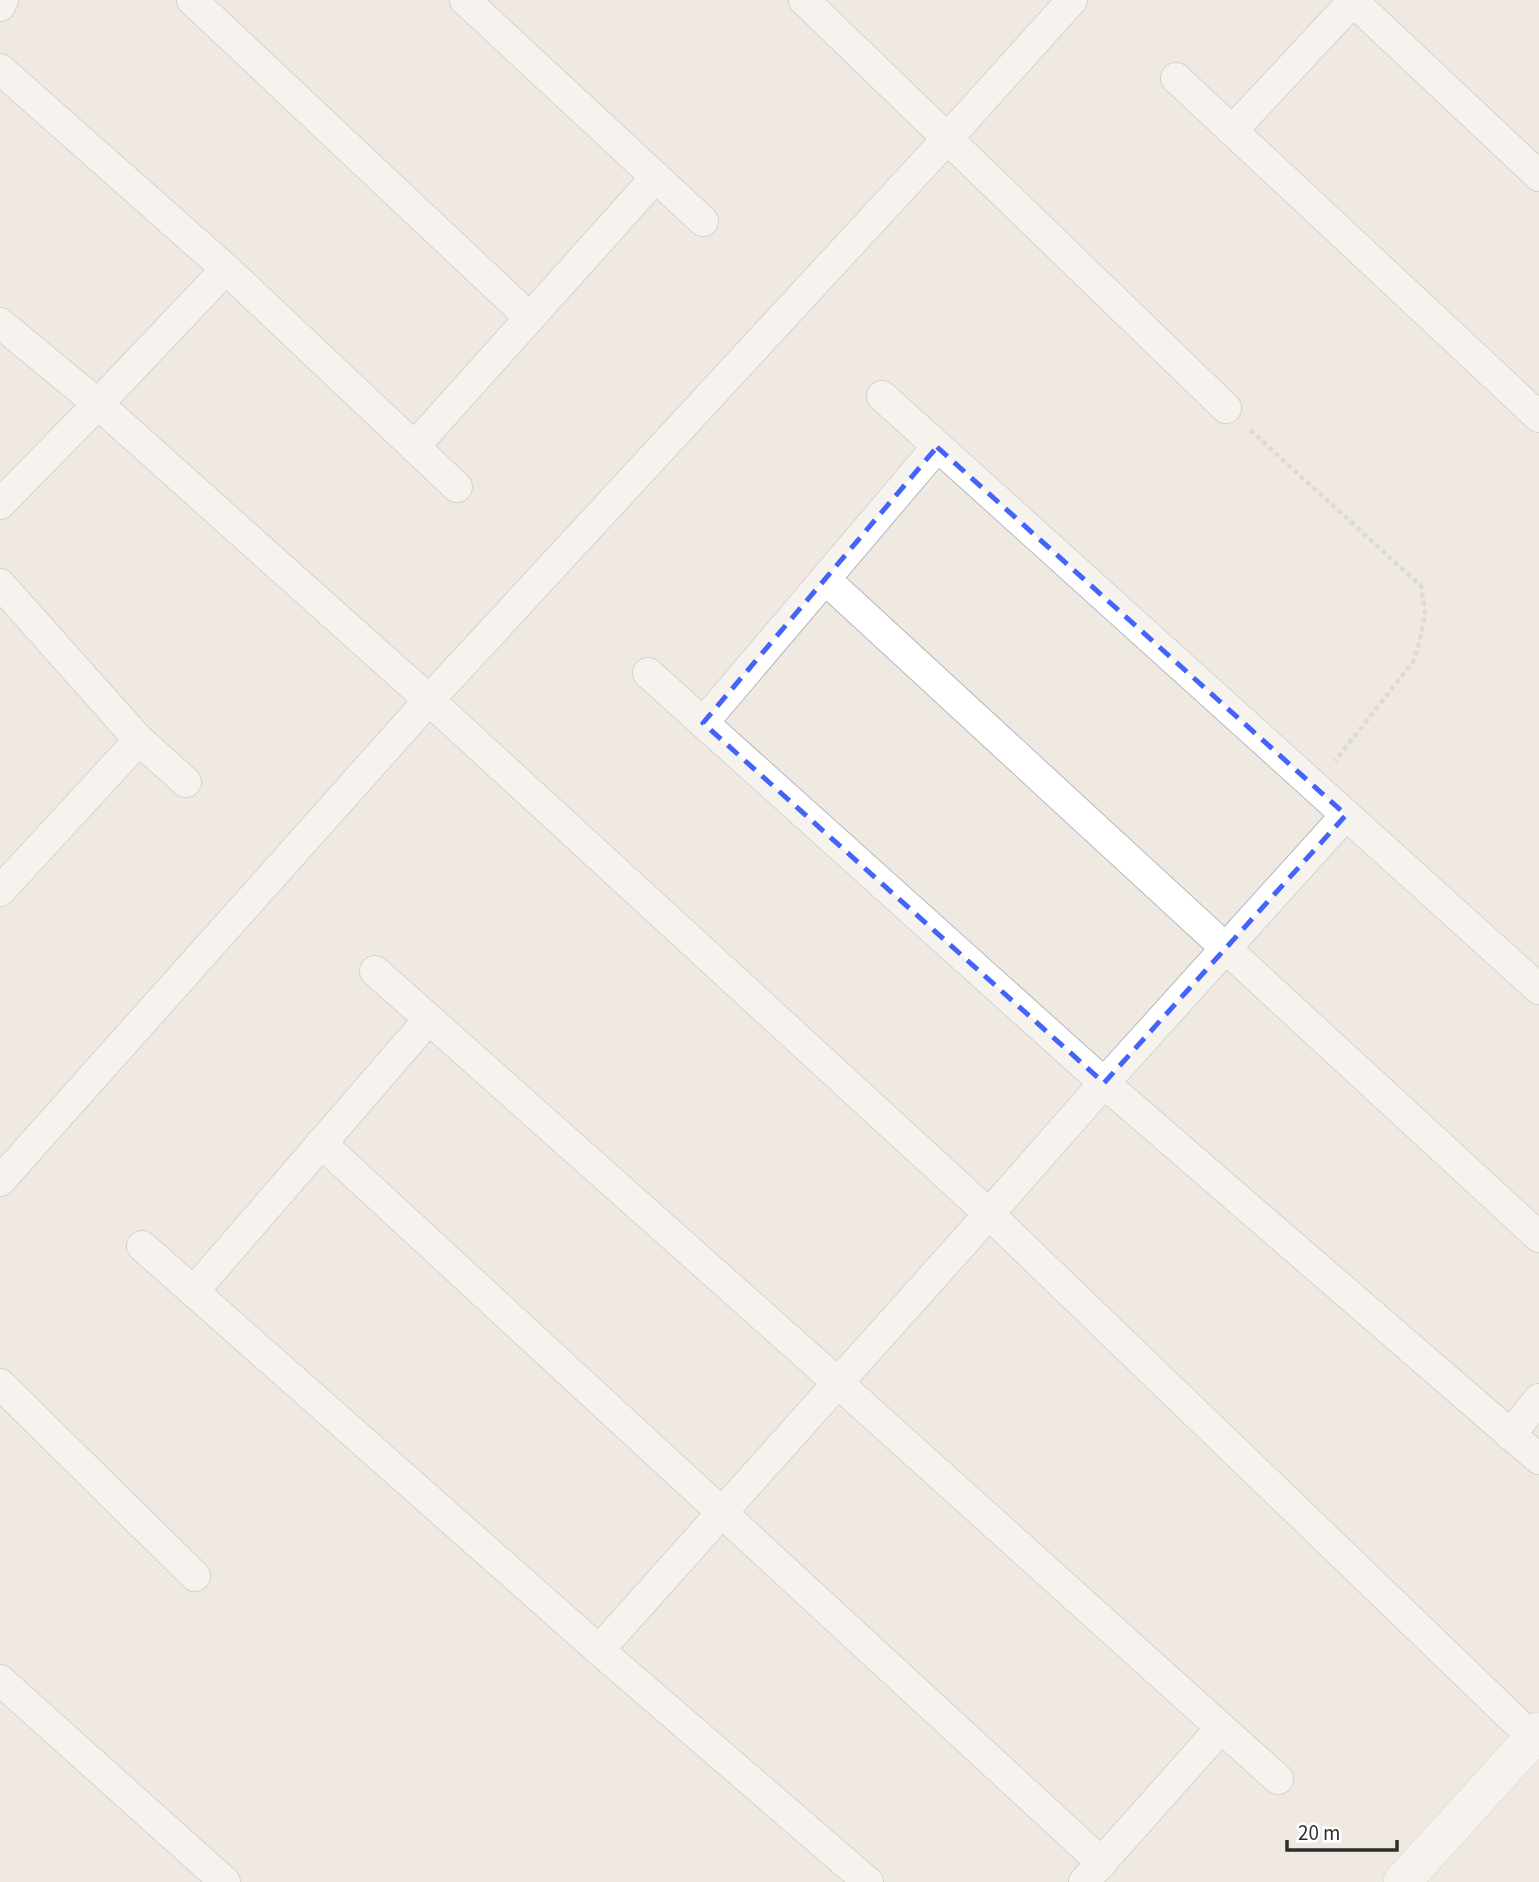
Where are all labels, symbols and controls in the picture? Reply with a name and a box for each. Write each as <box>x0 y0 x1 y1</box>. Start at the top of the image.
scale bar <box>1287 1808 1397 1852</box>
text: 20 m <box>1298 1818 1340 1848</box>

